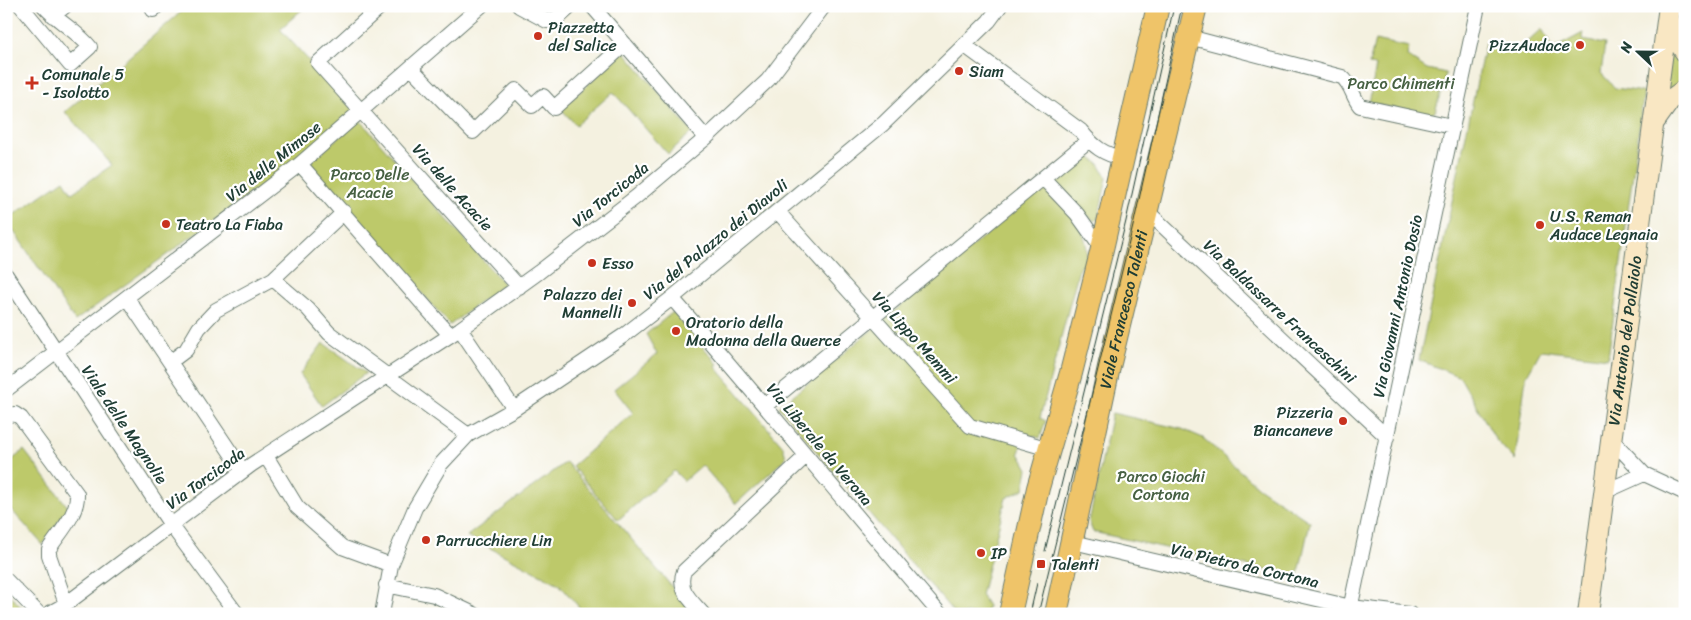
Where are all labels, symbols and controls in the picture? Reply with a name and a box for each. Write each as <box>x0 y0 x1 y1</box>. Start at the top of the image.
place label: Piazzetta del Salice <box>548 13 617 60</box>
north arrow <box>1614 28 1664 78</box>
marker: Piazzetta del Salice <box>532 30 544 42</box>
place label: PizzAudace <box>1489 31 1570 60</box>
text: N <box>1613 38 1640 57</box>
marker: PizzAudace <box>1574 39 1586 51</box>
place label: Siam <box>969 57 1004 86</box>
place label: Comunale 5 - Isolotto <box>42 60 125 107</box>
marker: Siam <box>953 65 965 77</box>
park label: Parco Chimenti <box>1347 69 1455 98</box>
marker: Comunale 5 - Isolotto <box>26 77 38 89</box>
street label: Via delle Mimose <box>219 113 328 209</box>
street label: Via delle Acacie <box>405 136 501 238</box>
street label: Via Torcicoda <box>565 154 655 235</box>
park label: Parco Delle Acacie <box>330 160 410 207</box>
street label: Via del Palazzo dei Diavoli <box>636 171 795 307</box>
place label: U.S. Reman Audace Legnaia <box>1549 202 1658 249</box>
place label: Teatro La Fiaba <box>176 210 283 239</box>
street label: Via Giovanni Antonio Dosio <box>1364 212 1431 400</box>
marker: Teatro La Fiaba <box>160 218 172 230</box>
marker: U.S. Reman Audace Legnaia <box>1534 219 1546 231</box>
street label: Viale Francesco Talenti <box>1091 227 1157 391</box>
street label: Via Baldassarre Franceschini <box>1196 232 1364 391</box>
place label: Esso <box>602 249 634 278</box>
street label: Via Antonio del Pollaiolo <box>1599 254 1651 427</box>
marker: Esso <box>586 257 598 269</box>
place label: Palazzo dei Mannelli <box>543 280 623 327</box>
street label: Via Lippo Memmi <box>865 284 965 391</box>
marker: Palazzo dei Mannelli <box>626 297 638 309</box>
place label: Oratorio della Madonna della Querce <box>686 308 841 355</box>
marker: Oratorio della Madonna della Querce <box>670 325 682 337</box>
street label: Viale delle Magnolie <box>74 358 176 490</box>
street label: Via Liberale da Verona <box>759 376 880 513</box>
place label: Pizzeria Biancaneve <box>1253 398 1333 445</box>
marker: Pizzeria Biancaneve <box>1337 415 1349 427</box>
street label: Via Torcicoda <box>159 439 251 517</box>
park label: Parco Giochi Cortona <box>1117 462 1206 509</box>
place label: Parrucchiere Lin <box>436 526 552 555</box>
marker: Parrucchiere Lin <box>420 534 432 546</box>
street label: Via Pietro da Cortona <box>1168 534 1322 597</box>
place label: IP <box>990 539 1007 568</box>
marker: IP <box>975 547 987 559</box>
place label: Talenti <box>1051 550 1099 579</box>
marker: Talenti <box>1035 558 1047 570</box>

